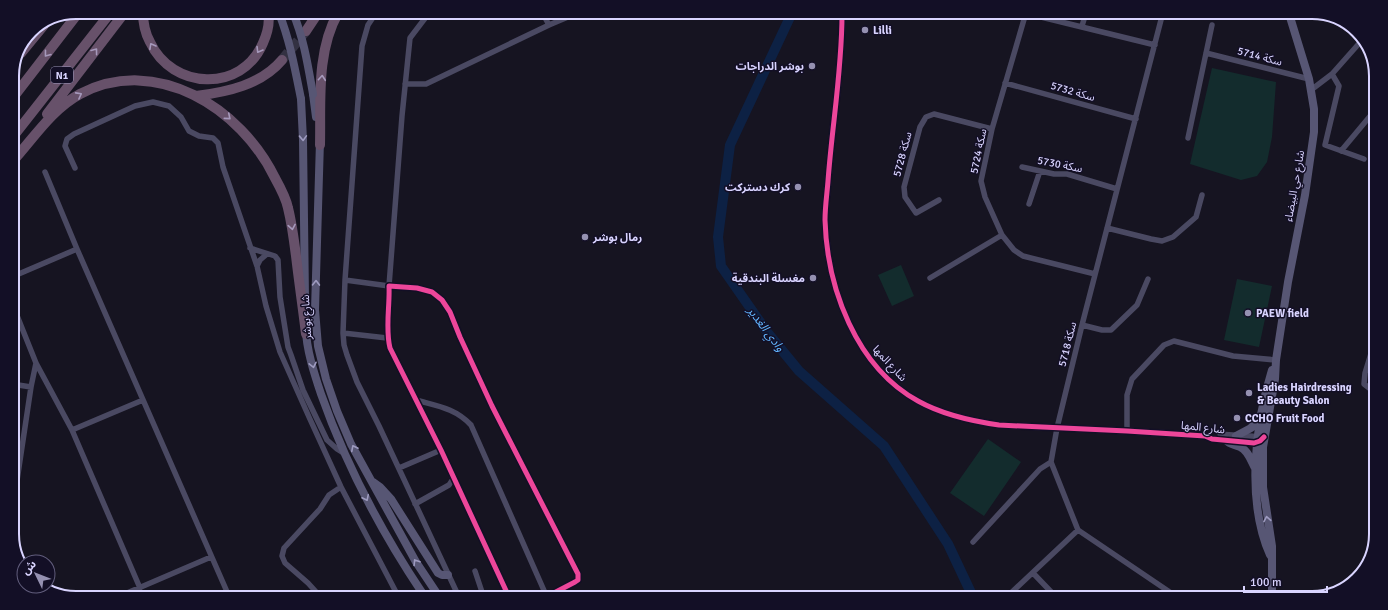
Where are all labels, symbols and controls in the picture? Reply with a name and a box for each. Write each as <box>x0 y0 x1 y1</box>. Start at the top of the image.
place label: Lilli <box>873 24 892 37</box>
marker: Lilli <box>860 25 870 35</box>
one-way arrow <box>150 43 157 50</box>
street label: سكة 5714 <box>1236 44 1284 69</box>
one-way arrow <box>256 46 264 53</box>
one-way arrow <box>90 48 98 55</box>
one-way arrow <box>45 50 52 57</box>
place label: بوشر الدراجات <box>735 60 804 73</box>
marker: بوشر الدراجات <box>807 61 817 71</box>
road number: N1 <box>51 67 73 83</box>
one-way arrow <box>317 75 326 81</box>
street label: سكة 5732 <box>1049 79 1097 104</box>
one-way arrow <box>74 93 82 100</box>
one-way arrow <box>224 113 231 120</box>
street label: سكة 5724 <box>967 127 990 175</box>
street label: سكة 5728 <box>890 130 915 178</box>
one-way arrow <box>299 135 307 141</box>
street label: شارع حي البيضاء <box>1282 149 1310 223</box>
street label: سكة 5730 <box>1036 154 1084 175</box>
place label: كرك دستركت <box>725 181 791 194</box>
marker: كرك دستركت <box>793 182 803 192</box>
one-way arrow <box>287 224 295 231</box>
place label: رمال بوشر <box>592 231 642 244</box>
marker: رمال بوشر <box>580 232 590 242</box>
place label: مغسلة البندقية <box>732 272 805 285</box>
marker: مغسلة البندقية <box>808 273 818 283</box>
one-way arrow <box>311 280 320 286</box>
street label: شارع بوشر <box>299 294 315 341</box>
water label: وادي الغدير <box>742 303 788 356</box>
place label: PAEW field <box>1256 307 1309 320</box>
marker: PAEW field <box>1243 308 1253 318</box>
street label: سكة 5718 <box>1056 320 1079 368</box>
street label: شارع المها <box>869 343 910 385</box>
one-way arrow <box>308 362 316 368</box>
place label: Ladies Hairdressing & Beauty Salon <box>1257 381 1352 407</box>
marker: Ladies Hairdressing & Beauty Salon <box>1244 388 1254 398</box>
place label: CCHO Fruit Food <box>1245 412 1324 425</box>
marker: CCHO Fruit Food <box>1232 413 1242 423</box>
street label: شارع المها <box>1180 419 1226 437</box>
one-way arrow <box>351 445 359 453</box>
one-way arrow <box>362 494 369 501</box>
one-way arrow <box>1263 516 1272 522</box>
north arrow <box>16 554 56 594</box>
text: ش <box>19 558 39 577</box>
one-way arrow <box>413 559 421 566</box>
scale bar <box>1244 568 1327 594</box>
text: 100 m <box>1250 575 1282 590</box>

